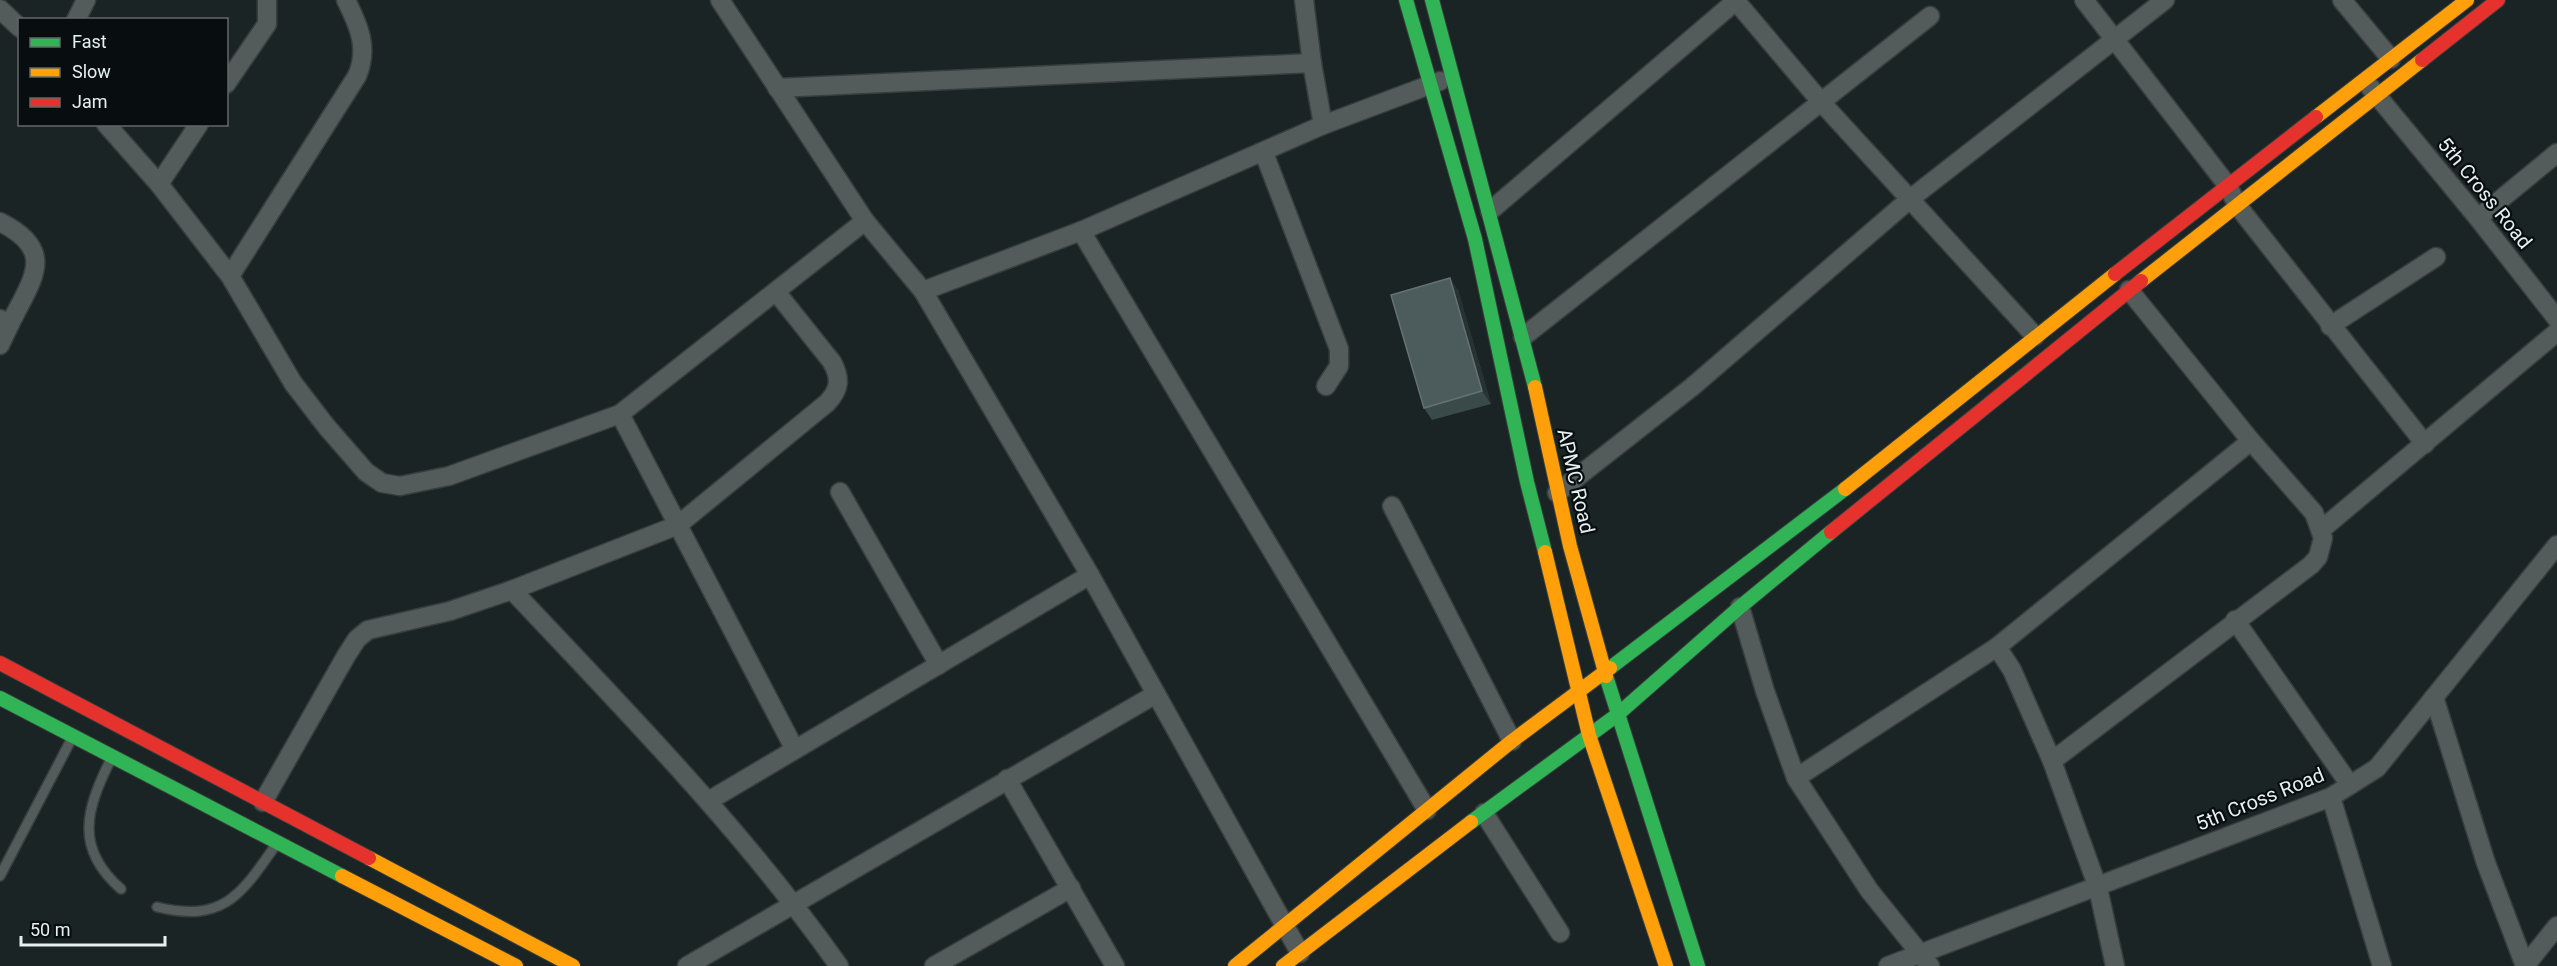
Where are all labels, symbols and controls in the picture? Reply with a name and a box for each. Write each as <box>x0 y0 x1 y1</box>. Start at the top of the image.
legend <box>18 18 228 126</box>
text: Fast <box>72 31 107 52</box>
text: Slow <box>72 61 111 82</box>
text: Jam <box>72 91 108 112</box>
street label: 5th Cross Road <box>2433 132 2537 254</box>
street label: APMC Road <box>1552 426 1600 536</box>
street label: 5th Cross Road <box>2192 762 2328 836</box>
scale bar <box>21 909 165 947</box>
text: 50 m <box>30 919 70 940</box>

